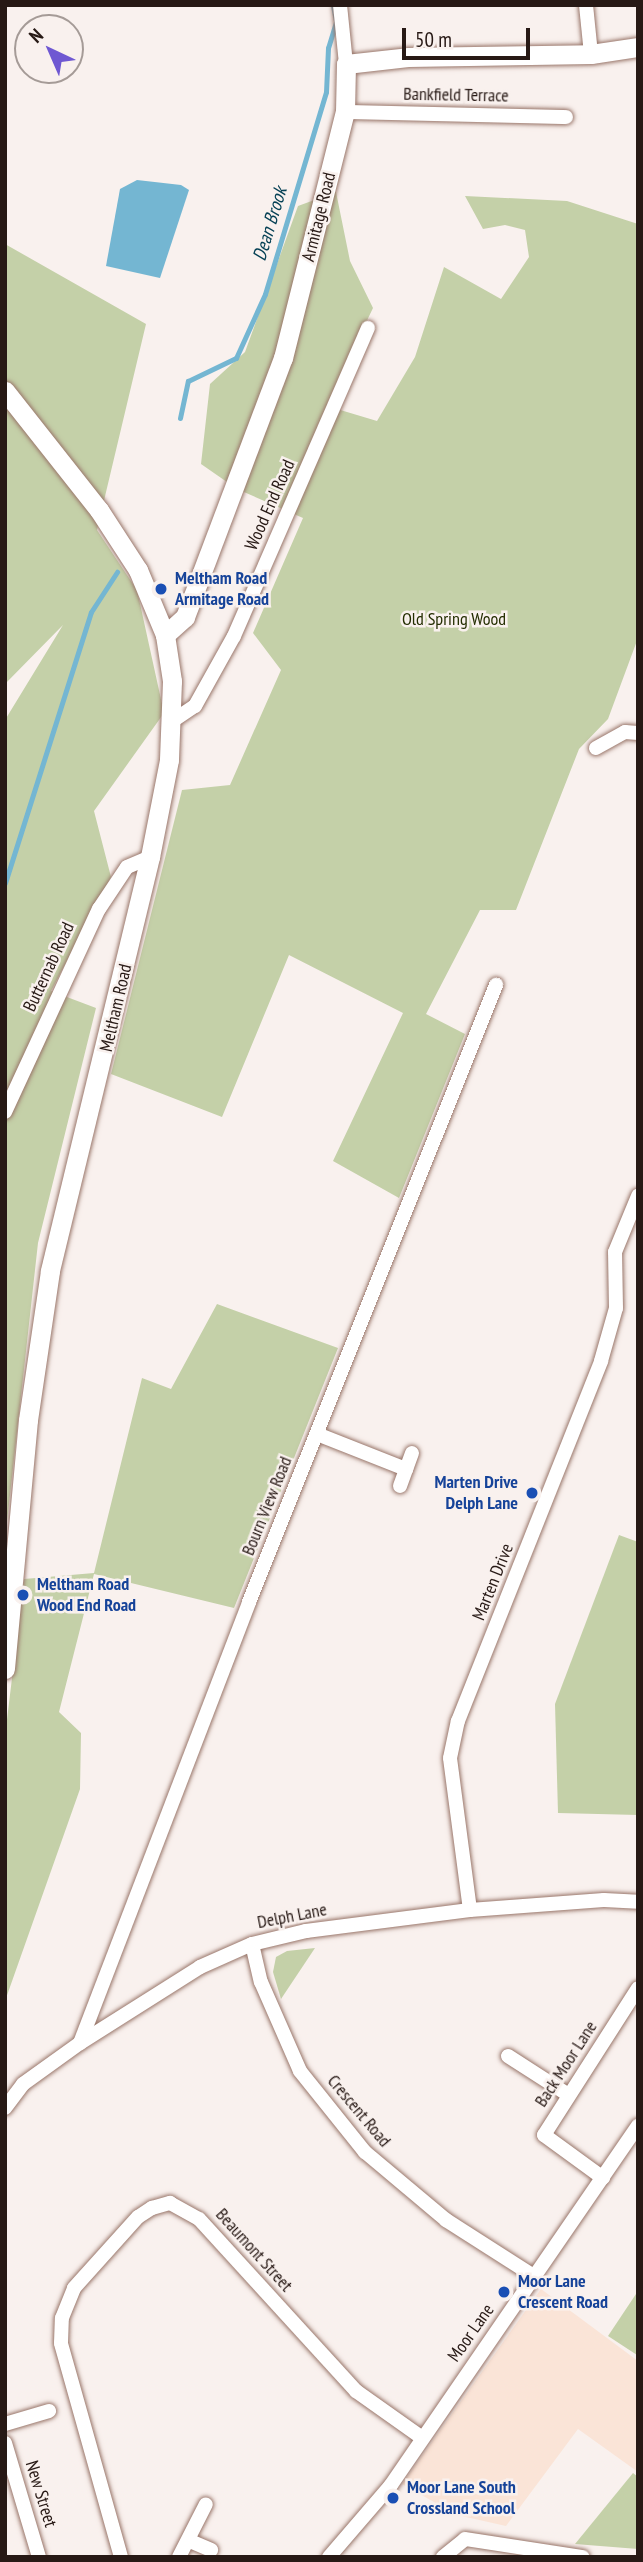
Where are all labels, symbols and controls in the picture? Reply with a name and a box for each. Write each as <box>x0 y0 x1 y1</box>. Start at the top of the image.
north arrow <box>14 14 84 84</box>
scale bar <box>405 14 533 58</box>
text: N <box>24 23 48 48</box>
text: 50 m <box>415 26 452 53</box>
street label: Bankfield Terrace <box>403 83 509 107</box>
street label: Armitage Road <box>298 170 340 264</box>
water label: Dean Brook <box>248 184 292 264</box>
street label: Wood End Road <box>240 457 300 553</box>
place label: Meltham Road Armitage Road <box>175 568 269 610</box>
marker: Meltham Road Armitage Road <box>153 581 169 597</box>
park label: Old Spring Wood <box>402 608 506 630</box>
street label: Butternab Road <box>19 919 79 1015</box>
street label: Meltham Road <box>95 962 137 1054</box>
street label: Bourn View Road <box>237 1453 297 1559</box>
place label: Marten Drive Delph Lane <box>434 1472 518 1514</box>
marker: Marten Drive Delph Lane <box>524 1485 540 1501</box>
street label: Marten Drive <box>468 1541 518 1623</box>
place label: Meltham Road Wood End Road <box>37 1574 136 1616</box>
marker: Meltham Road Wood End Road <box>15 1587 31 1603</box>
street label: Delph Lane <box>255 1899 329 1933</box>
street label: Back Moor Lane <box>530 2017 602 2111</box>
street label: Crescent Road <box>323 2071 395 2151</box>
street label: Beaumont Street <box>211 2204 297 2296</box>
place label: Moor Lane Crescent Road <box>518 2271 608 2314</box>
marker: Moor Lane Crescent Road <box>496 2284 512 2300</box>
street label: Moor Lane <box>443 2300 499 2366</box>
street label: New Street <box>21 2458 61 2530</box>
place label: Moor Lane South Crossland School <box>407 2477 516 2520</box>
marker: Moor Lane South Crossland School <box>385 2490 401 2506</box>

